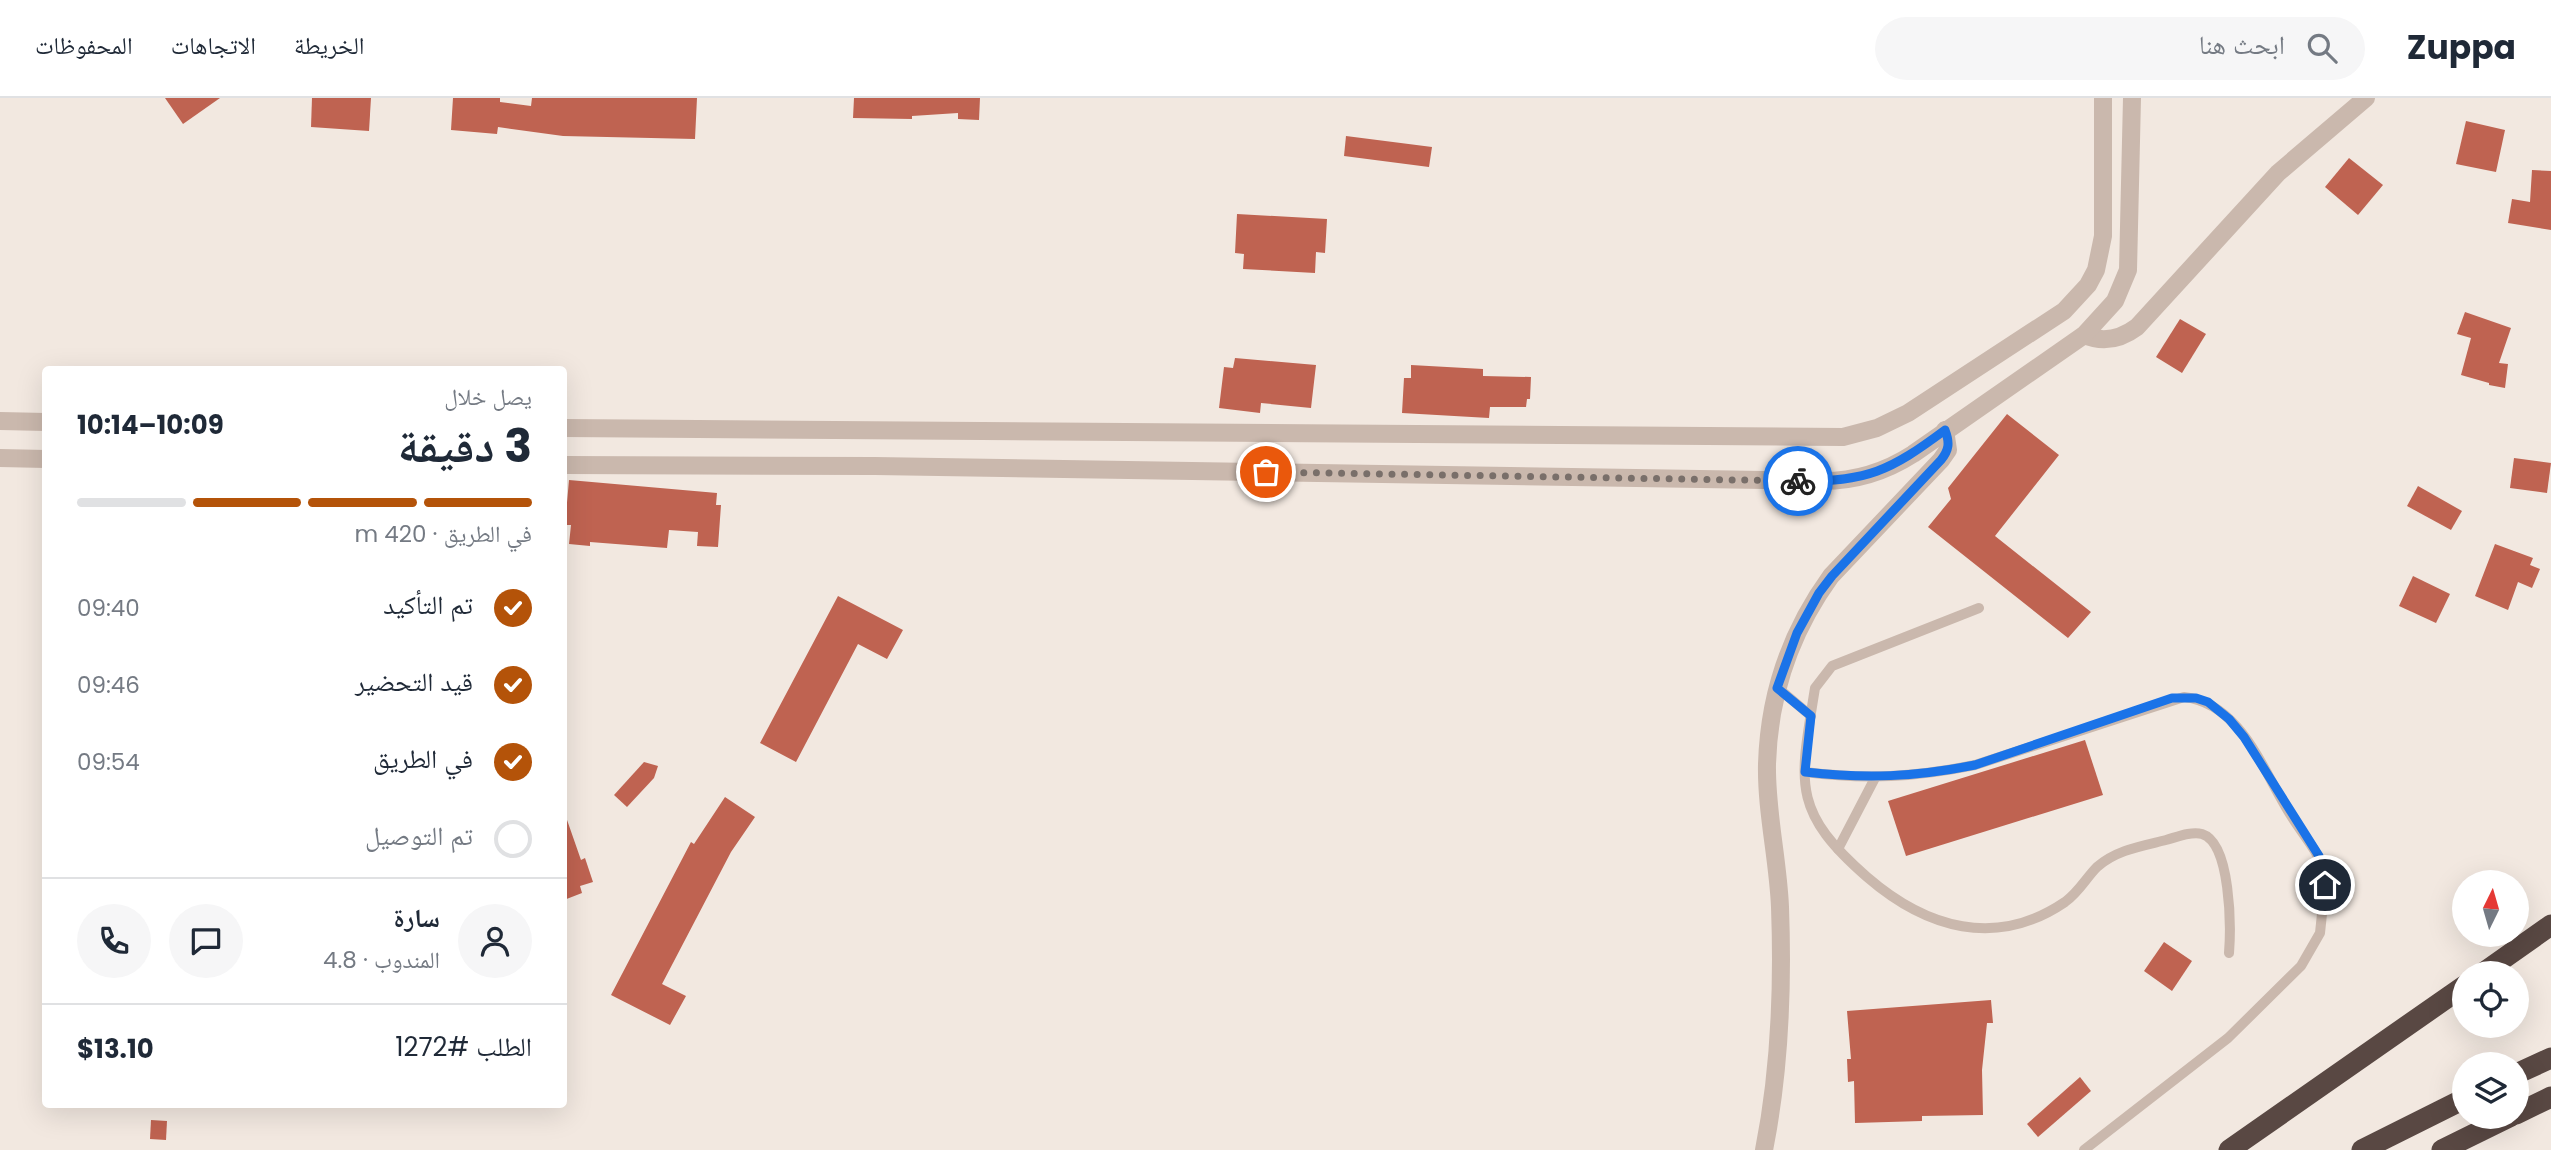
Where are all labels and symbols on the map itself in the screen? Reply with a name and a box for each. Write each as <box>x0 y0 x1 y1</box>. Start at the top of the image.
pin <box>1236 442 1296 502</box>
courier <box>1763 446 1833 516</box>
pin <box>2295 855 2355 915</box>
north arrow <box>2452 870 2529 947</box>

